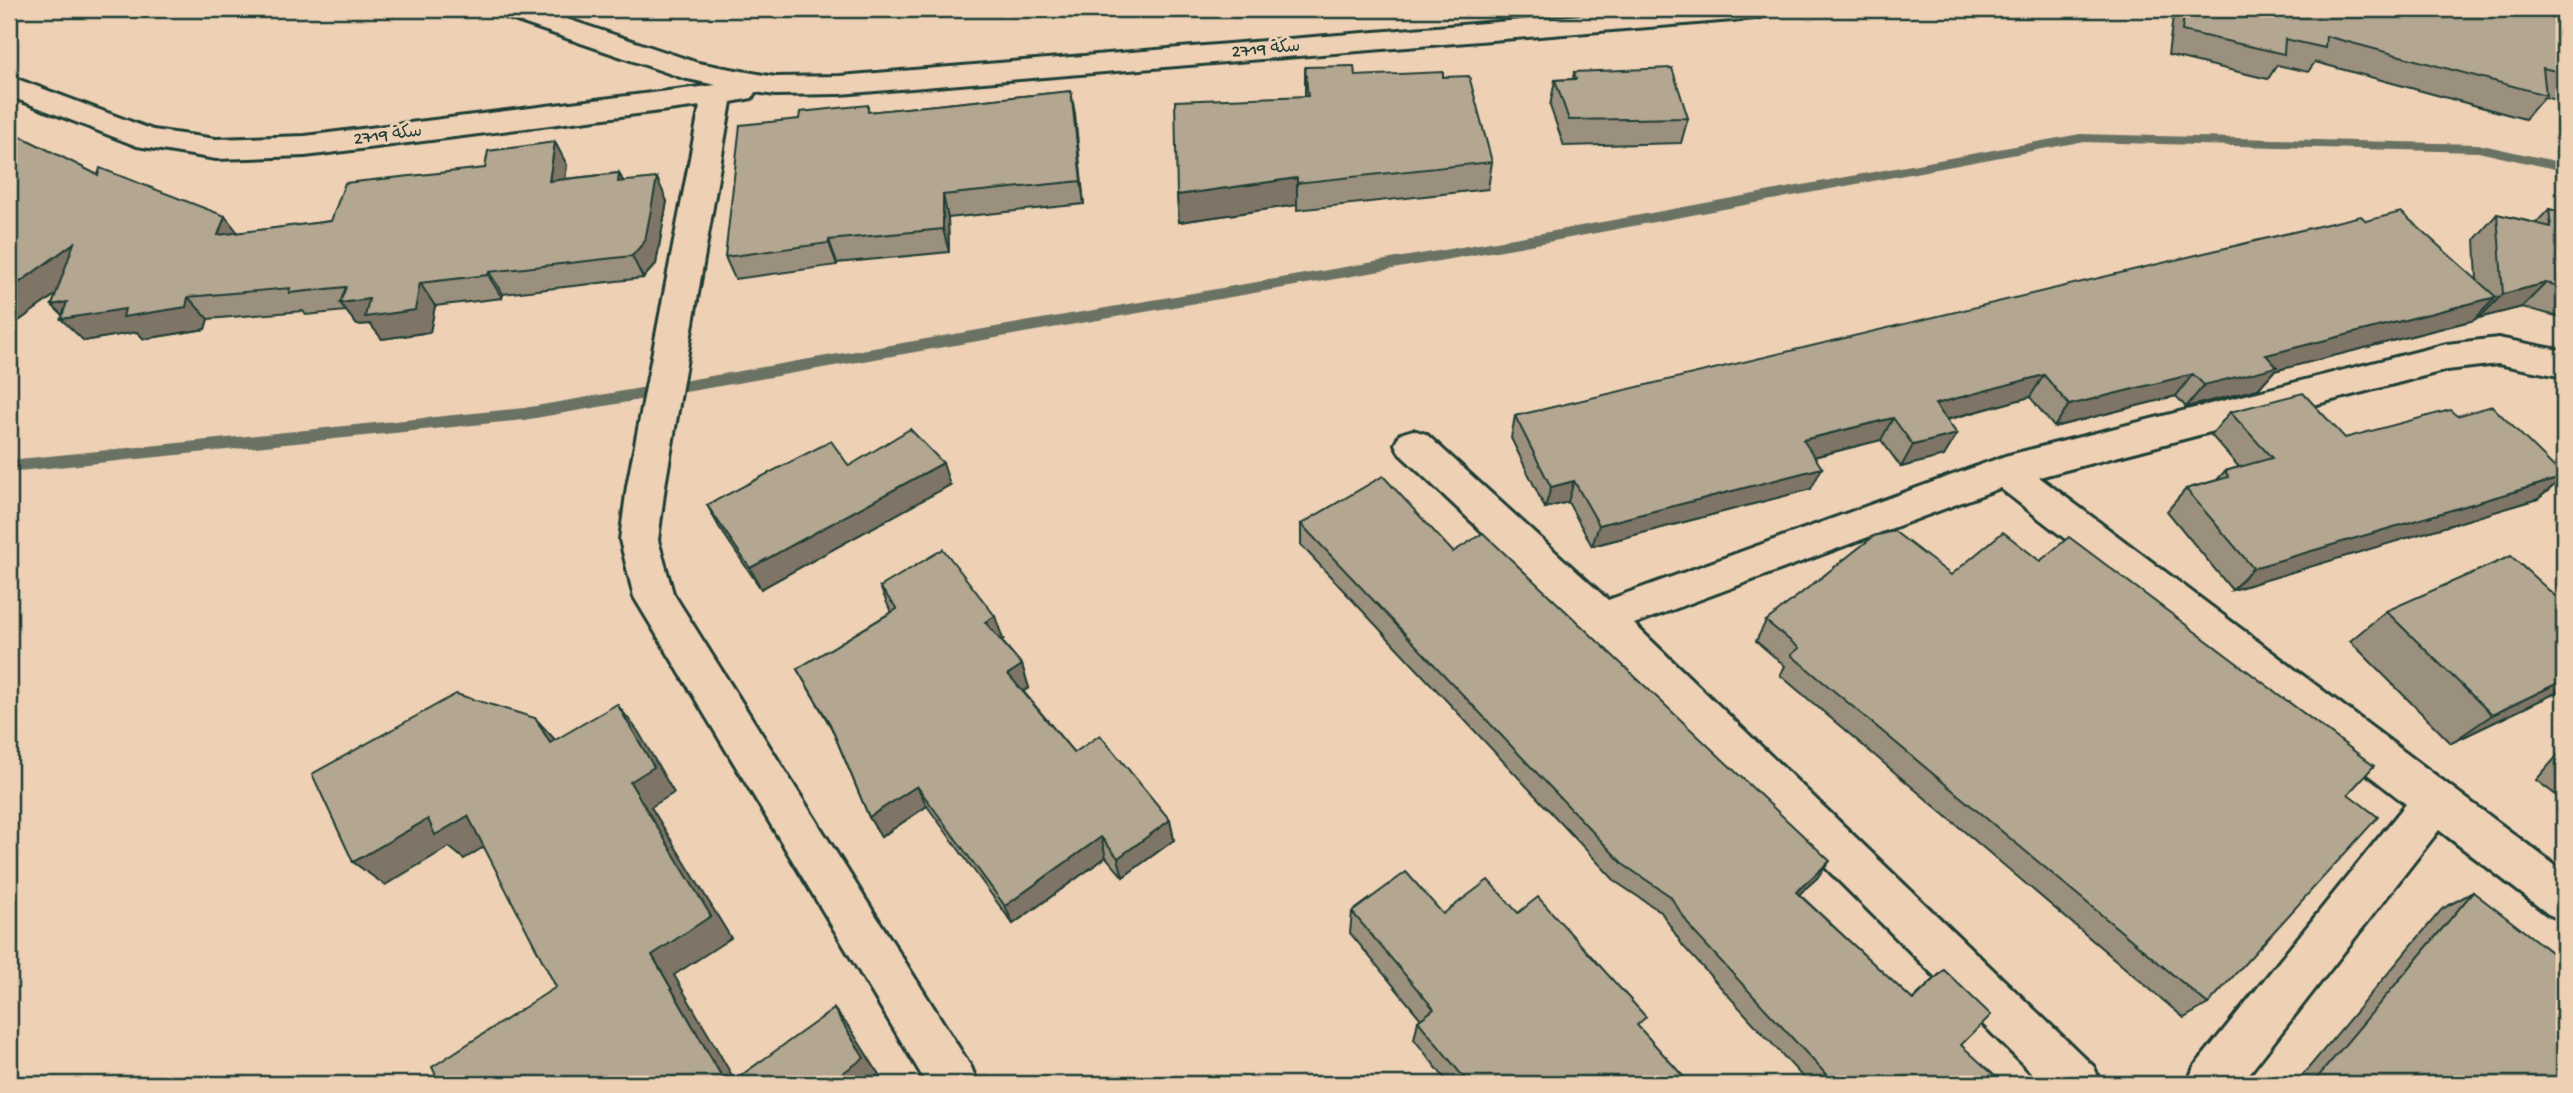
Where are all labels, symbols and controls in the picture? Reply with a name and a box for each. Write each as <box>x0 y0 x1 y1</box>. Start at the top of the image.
street label: سكة 2719 <box>1231 37 1301 63</box>
street label: سكة 2719 <box>353 121 423 151</box>

